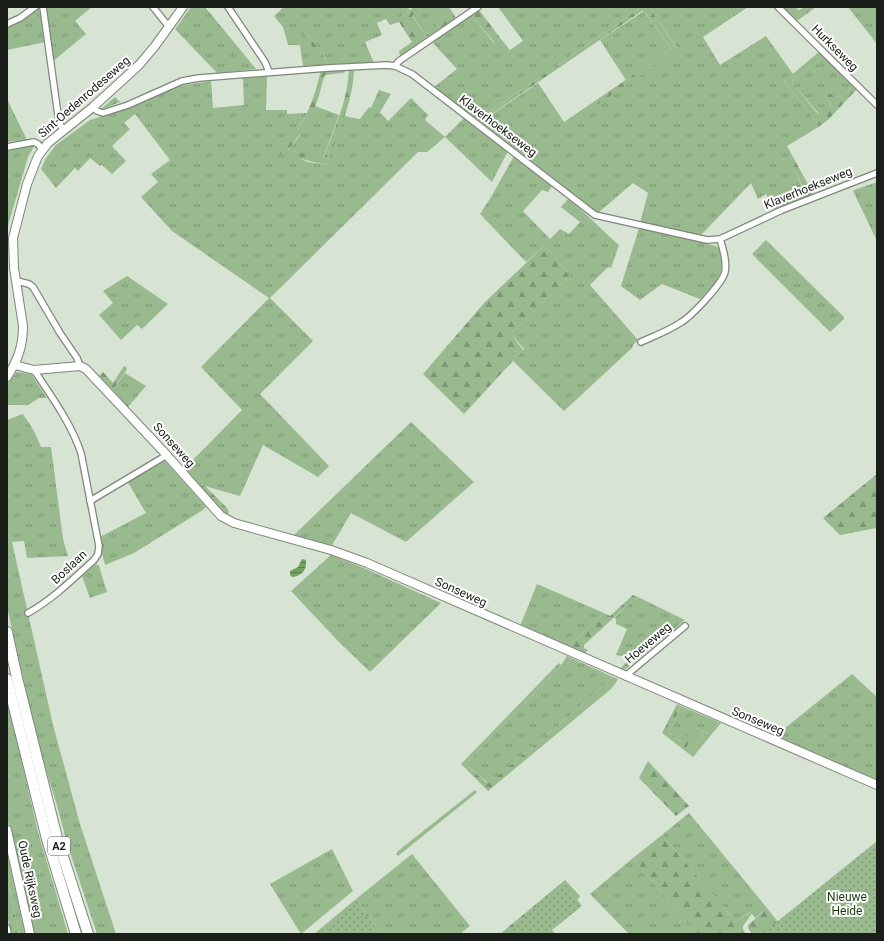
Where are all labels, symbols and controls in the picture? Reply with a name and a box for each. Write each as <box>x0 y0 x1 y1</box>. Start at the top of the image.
street label: Hurkseweg <box>809 22 861 74</box>
street label: Sint-Oedenrodeseweg <box>35 53 133 141</box>
street label: Klaverhoekseweg <box>456 92 540 160</box>
street label: Klaverhoekseweg <box>762 164 854 212</box>
street label: Sonseweg <box>150 420 198 470</box>
street label: Boslaan <box>48 547 90 587</box>
street label: Sonseweg <box>433 574 489 610</box>
street label: Hoeveweg <box>622 620 674 666</box>
street label: Sonseweg <box>730 704 786 738</box>
road number: A2 <box>48 837 70 855</box>
street label: Oude Rijksweg <box>15 839 45 919</box>
park label: Nieuwe Heide <box>827 890 867 918</box>

